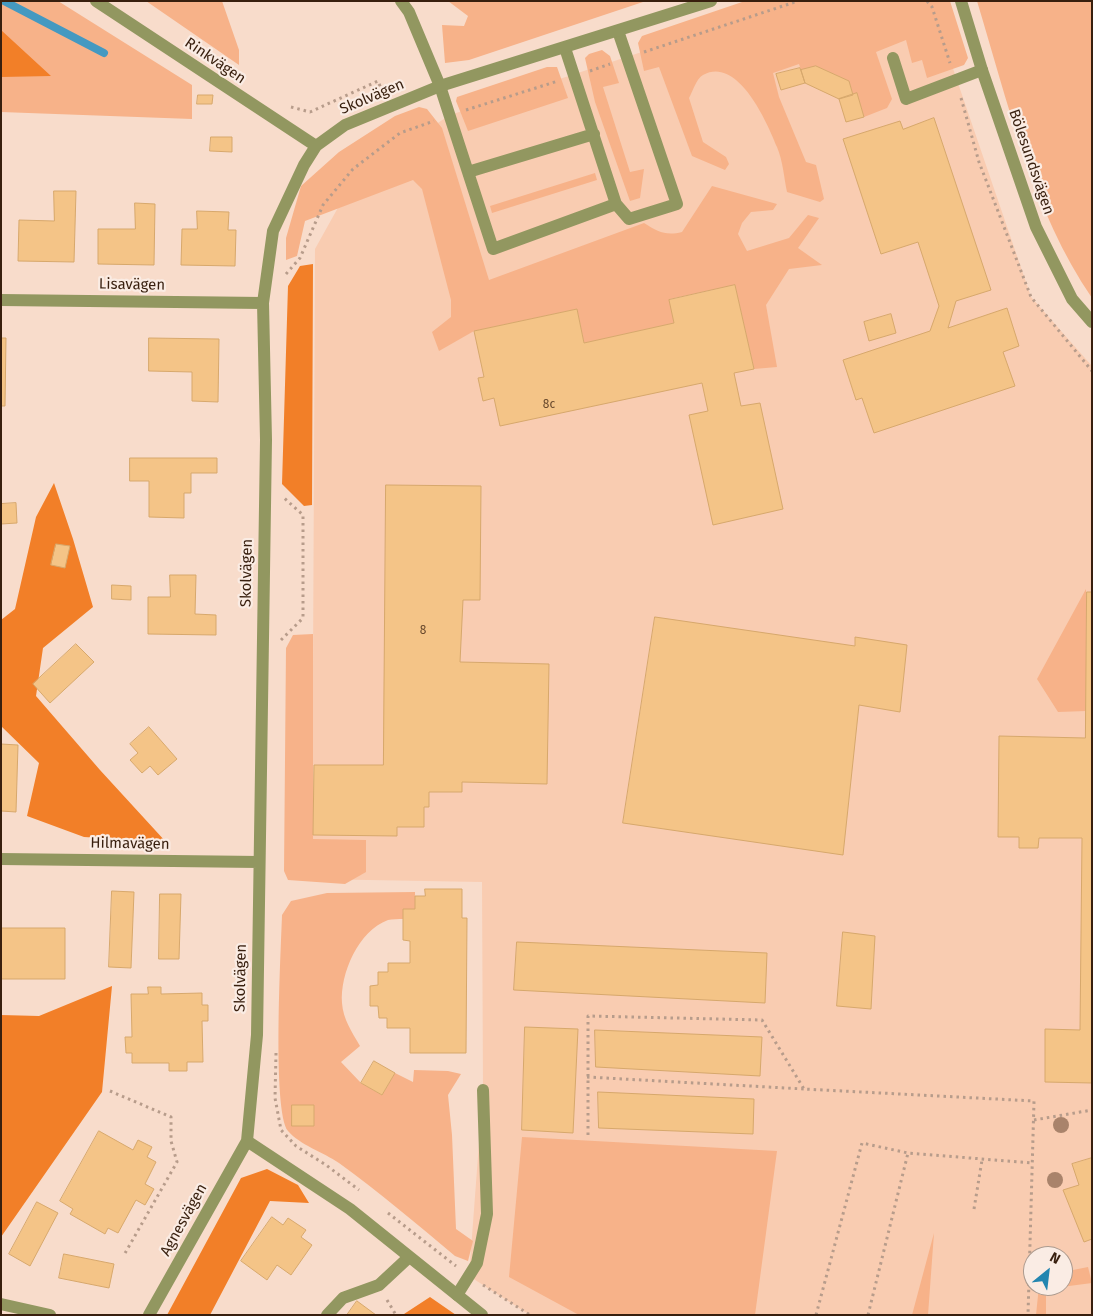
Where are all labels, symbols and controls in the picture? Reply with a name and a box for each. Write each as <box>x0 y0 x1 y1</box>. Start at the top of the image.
street label: Rinkvägen <box>181 34 249 88</box>
street label: Skolvägen <box>337 75 407 119</box>
street label: Bölesundsvägen <box>1005 107 1057 217</box>
street label: Lisavägen <box>99 275 165 295</box>
house number: 8c <box>543 398 555 412</box>
street label: Skolvägen <box>237 539 257 607</box>
house number: 8 <box>420 624 426 638</box>
street label: Hilmavägen <box>90 834 170 854</box>
street label: Skolvägen <box>231 944 251 1012</box>
street label: Agnesvägen <box>157 1181 211 1259</box>
north arrow <box>1023 1246 1073 1296</box>
text: N <box>1047 1249 1063 1268</box>

